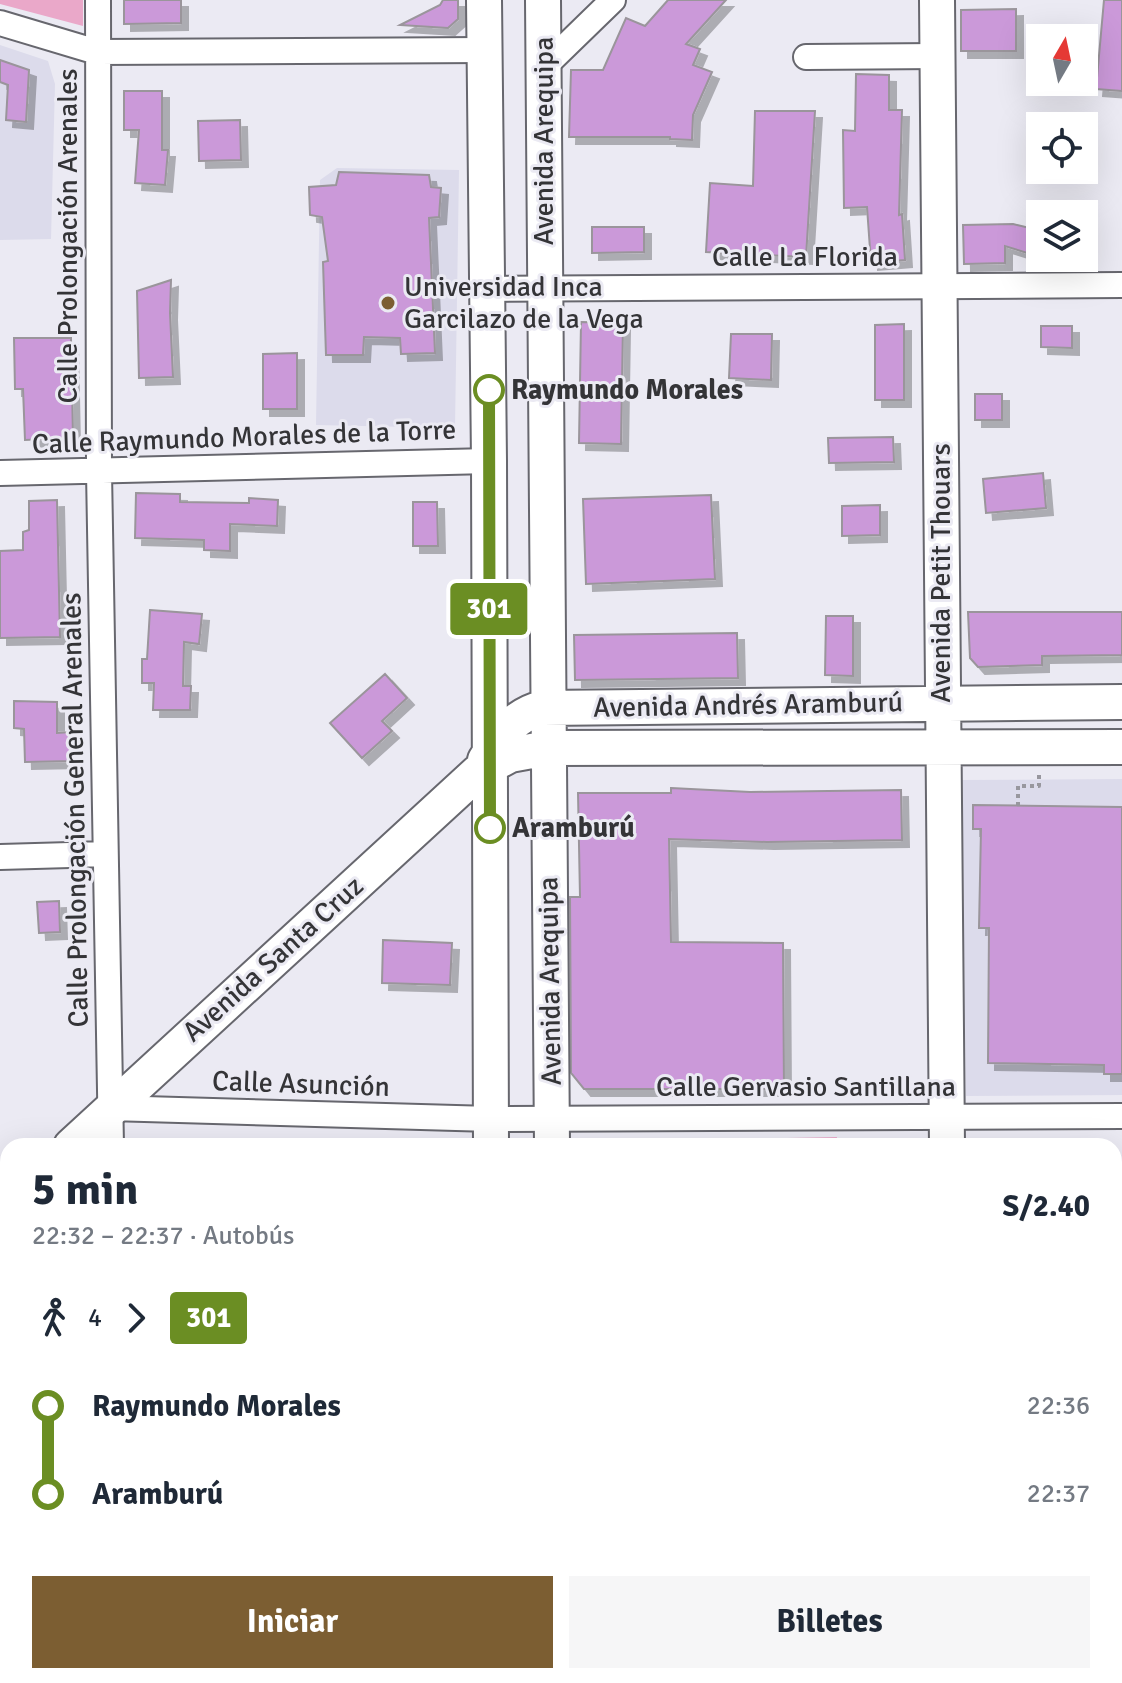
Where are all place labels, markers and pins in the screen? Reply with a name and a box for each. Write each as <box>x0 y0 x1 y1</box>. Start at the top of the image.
place label: Universidad Inca Garcilazo de la Vega <box>404 270 644 336</box>
marker: Universidad Inca Garcilazo de la Vega <box>379 294 397 312</box>
place label: Raymundo Morales <box>511 373 743 407</box>
marker: Raymundo Morales <box>474 375 504 405</box>
place label: Aramburú <box>512 811 635 845</box>
marker: Aramburú <box>475 813 505 843</box>

